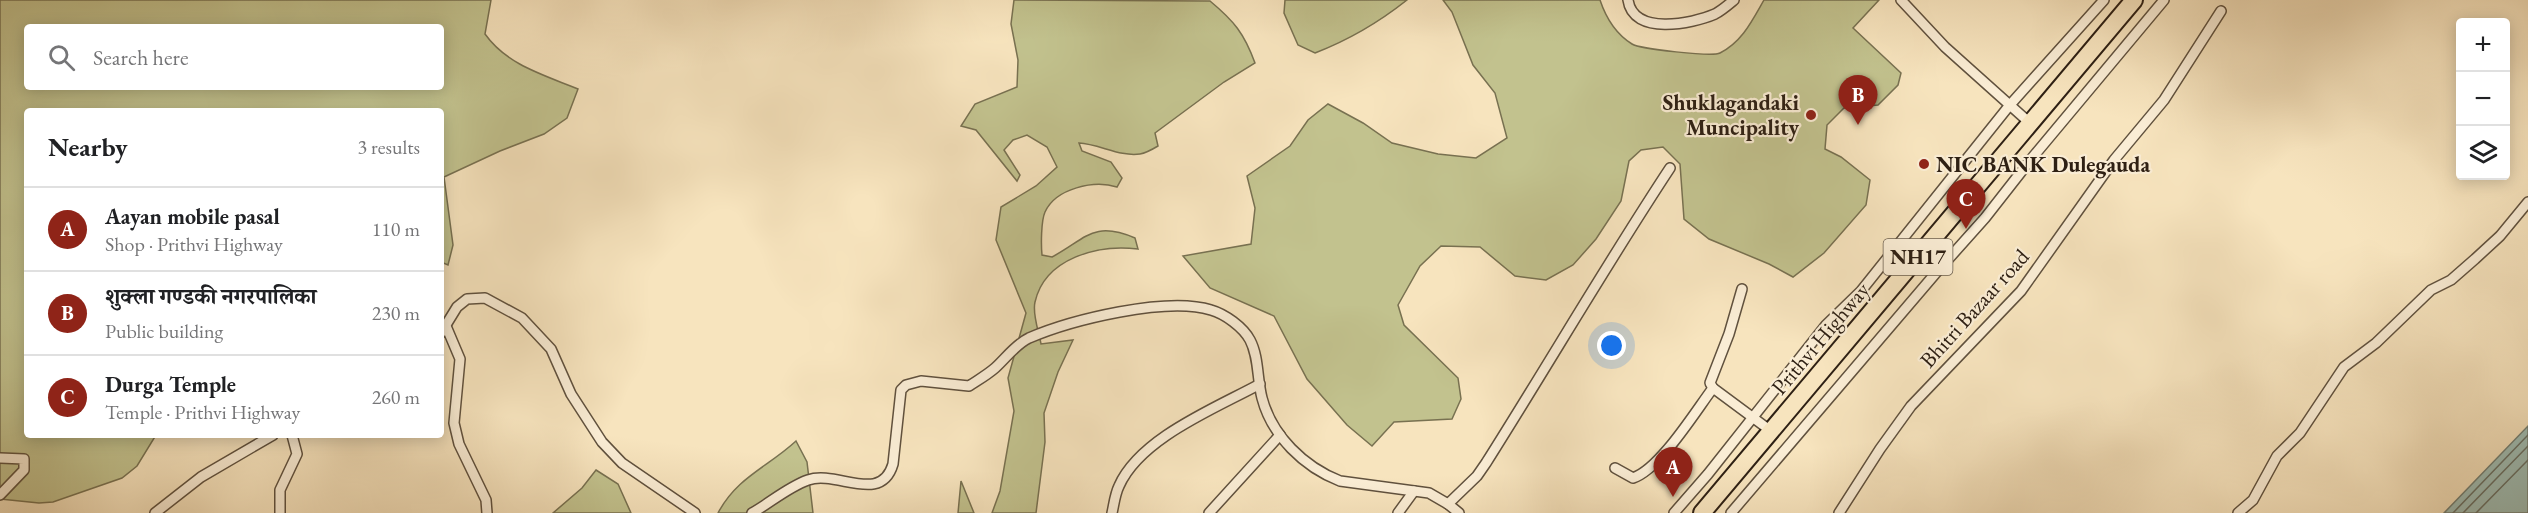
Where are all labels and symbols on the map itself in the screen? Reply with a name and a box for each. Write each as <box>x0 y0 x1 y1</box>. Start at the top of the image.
pin: B <box>1838 76 1878 125</box>
place label: Shuklagandaki Muncipality <box>1662 88 1799 142</box>
marker: Shuklagandaki Muncipality <box>1804 108 1818 122</box>
place label: NIC BANK Dulegauda <box>1936 150 2150 179</box>
marker: NIC BANK Dulegauda <box>1917 157 1931 171</box>
pin: C <box>1946 180 1986 229</box>
road number: NH17 <box>1884 239 1952 275</box>
street label: Bhitri Bazaar road <box>1913 242 2036 374</box>
street label: Prithvi Highway <box>1765 276 1876 401</box>
your location <box>1597 331 1626 360</box>
pin: A <box>1654 448 1692 497</box>

